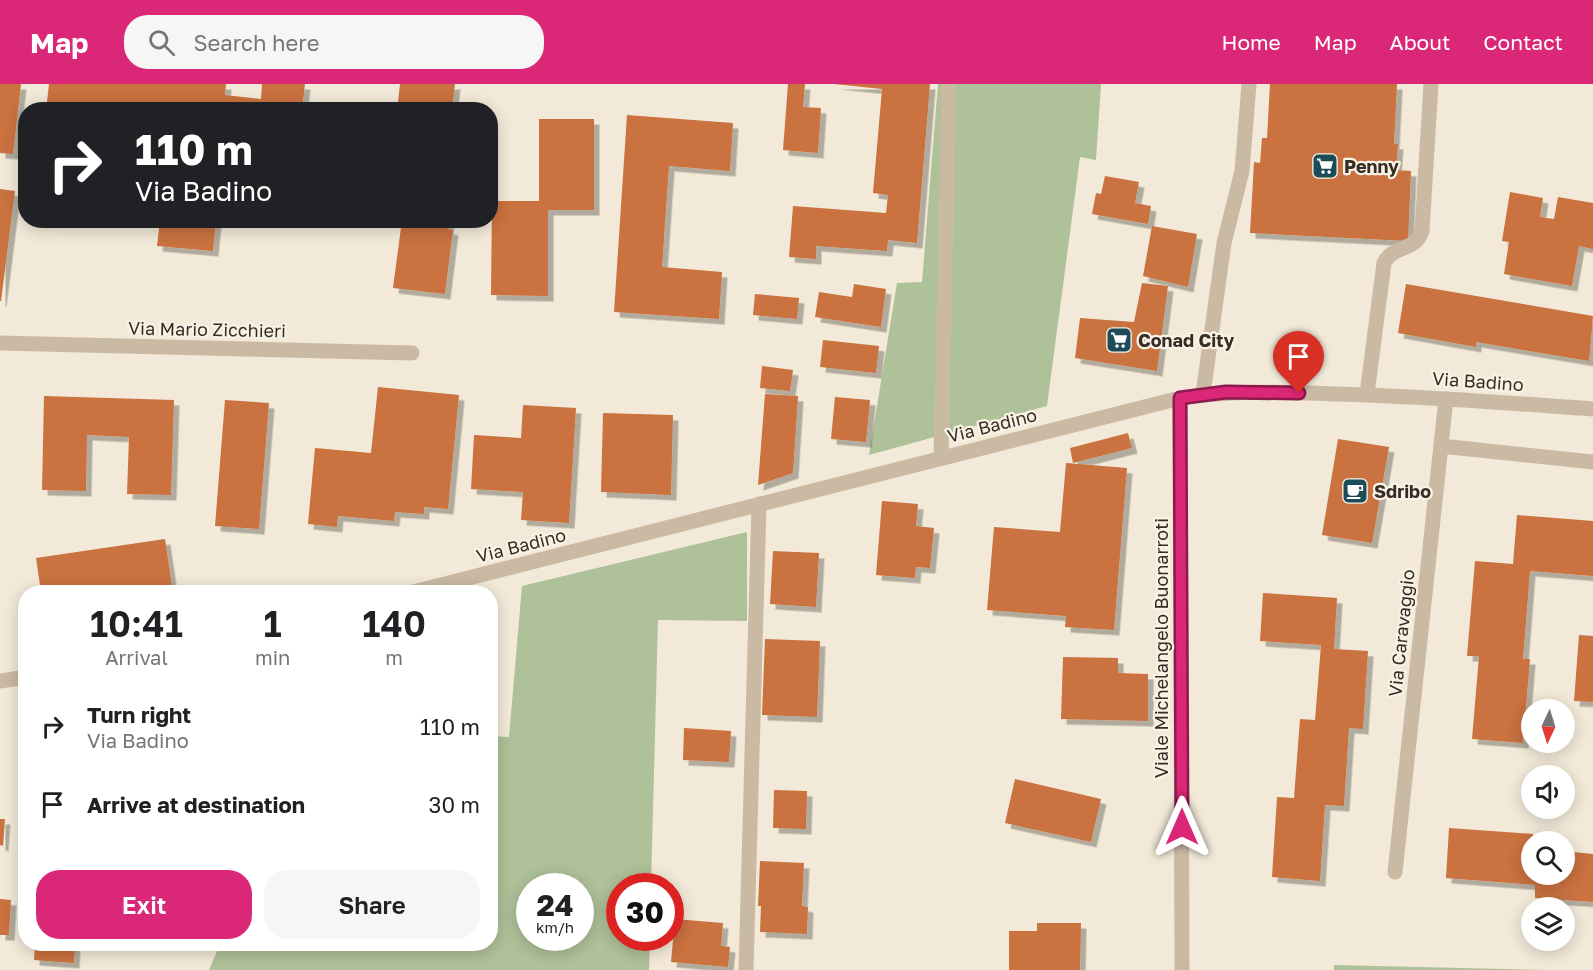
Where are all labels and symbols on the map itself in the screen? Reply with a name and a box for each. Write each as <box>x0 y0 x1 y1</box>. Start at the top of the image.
supermarket icon: Penny <box>1310 151 1340 181</box>
place label: Penny <box>1344 155 1399 177</box>
street label: Via Mario Zicchieri <box>128 317 286 341</box>
supermarket icon: Conad City <box>1104 325 1134 355</box>
place label: Conad City <box>1138 329 1235 351</box>
pin <box>1273 331 1324 393</box>
street label: Via Badino <box>1432 367 1524 395</box>
street label: Via Badino <box>945 403 1039 447</box>
cafe icon: Sdribo <box>1340 476 1370 506</box>
place label: Sdribo <box>1374 480 1431 502</box>
street label: Viale Michelangelo Buonarroti <box>1150 518 1172 778</box>
street label: Via Badino <box>474 523 568 567</box>
street label: Via Caravaggio <box>1383 568 1419 698</box>
north arrow <box>1521 699 1575 753</box>
position arrow <box>1150 795 1214 859</box>
speed limit sign: 30 <box>606 873 684 951</box>

